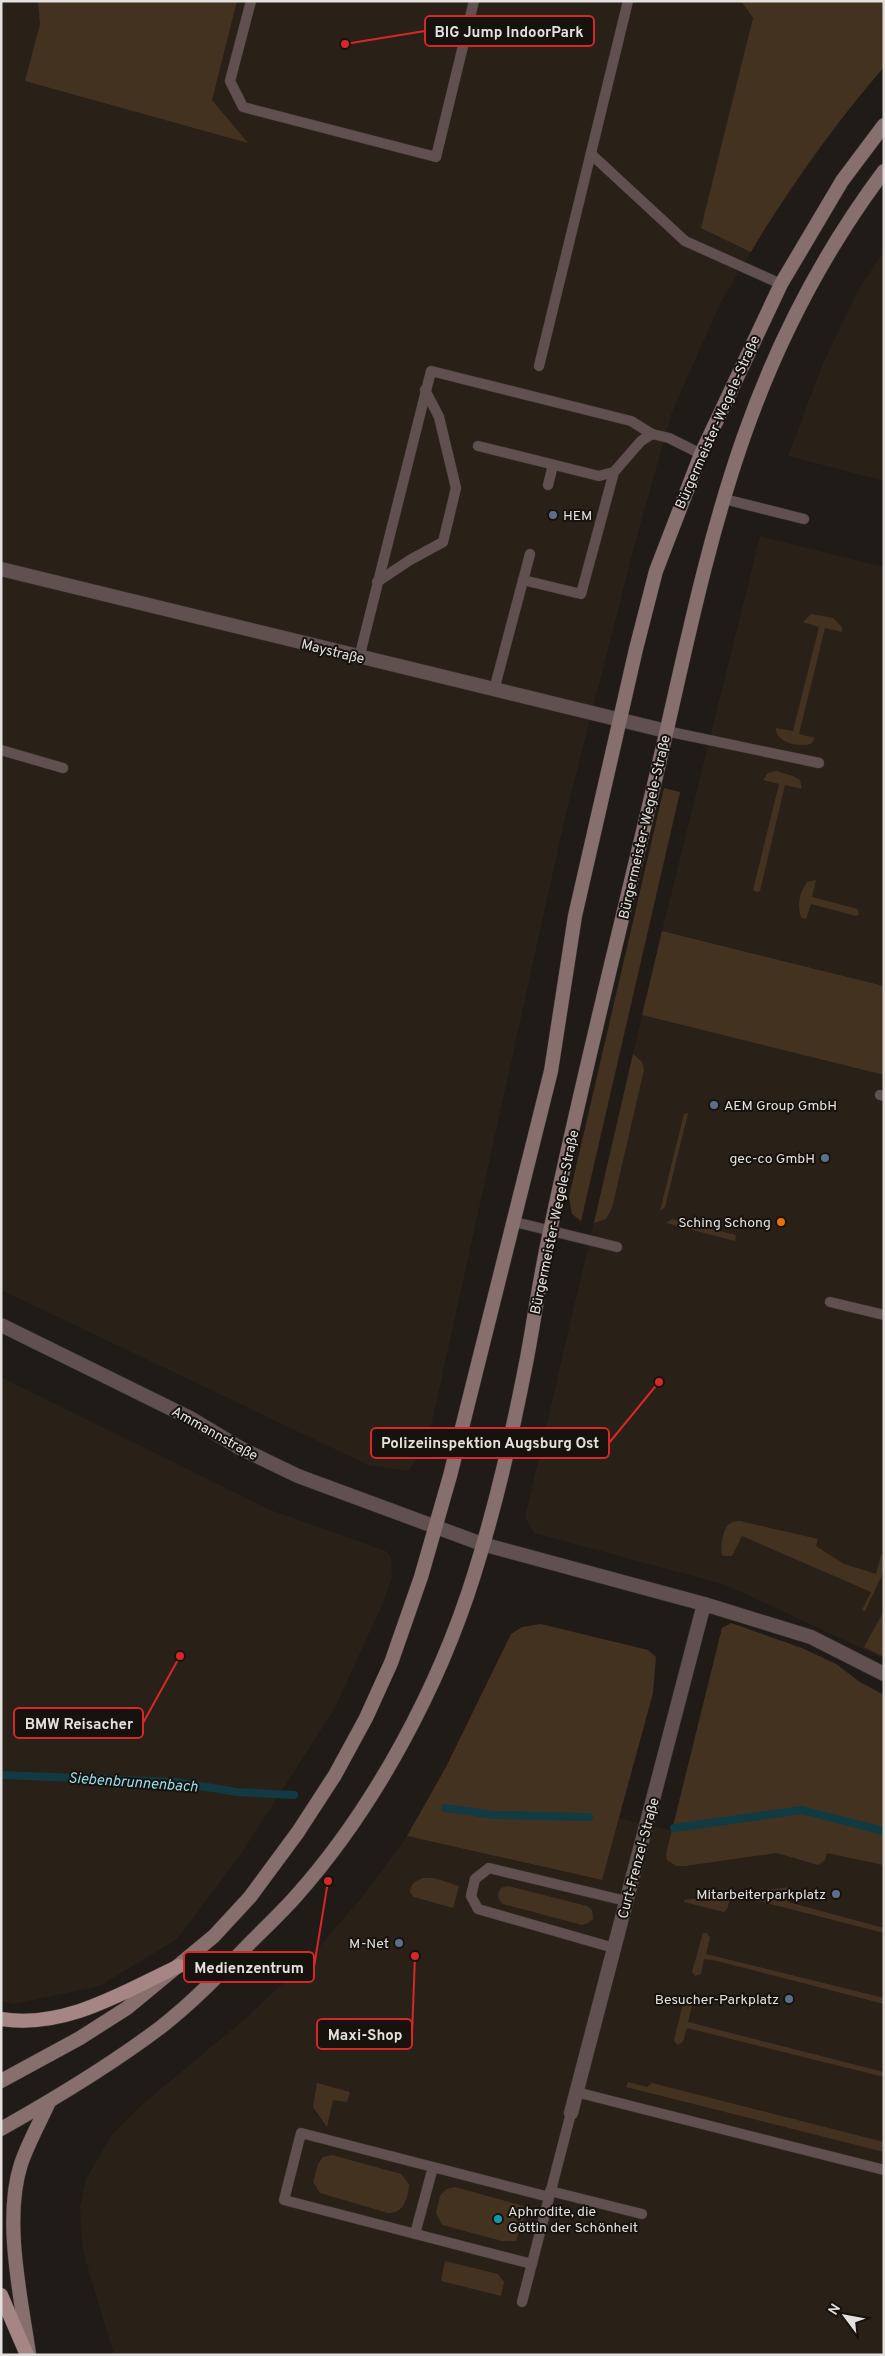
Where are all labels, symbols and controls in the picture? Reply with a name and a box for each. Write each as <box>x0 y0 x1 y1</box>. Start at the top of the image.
callout: BIG Jump IndoorPark <box>425 16 594 46</box>
text: BIG Jump IndoorPark <box>434 24 584 43</box>
street label: Bürgermeister-Wegele-Straße <box>672 333 764 512</box>
place label: HEM <box>563 508 592 525</box>
marker: HEM <box>547 509 559 521</box>
street label: Maystraße <box>299 636 366 668</box>
street label: Bürgermeister-Wegele-Straße <box>616 734 675 921</box>
place label: AEM Group GmbH <box>724 1098 837 1115</box>
marker: AEM Group GmbH <box>708 1099 720 1111</box>
street label: Bürgermeister-Wegele-Straße <box>528 1129 583 1316</box>
place label: gec-co GmbH <box>729 1151 815 1168</box>
marker: gec-co GmbH <box>819 1152 831 1164</box>
place label: Sching Schong <box>678 1215 771 1232</box>
marker: Sching Schong <box>775 1216 787 1228</box>
street label: Ammannstraße <box>168 1404 260 1465</box>
callout: Polizeiinspektion Augsburg Ost <box>371 1428 609 1458</box>
text: Polizeiinspektion Augsburg Ost <box>381 1435 599 1454</box>
callout: BMW Reisacher <box>14 1708 143 1738</box>
text: BMW Reisacher <box>25 1716 134 1735</box>
water label: Siebenbrunnenbach <box>67 1769 198 1798</box>
street label: Curt-Frenzel-Straße <box>615 1796 664 1921</box>
place label: Mitarbeiterparkplatz <box>696 1887 826 1904</box>
marker: Mitarbeiterparkplatz <box>830 1888 842 1900</box>
place label: M-Net <box>349 1936 389 1953</box>
marker: M-Net <box>393 1937 405 1949</box>
callout: Medienzentrum <box>184 1952 314 1982</box>
text: Medienzentrum <box>194 1960 304 1979</box>
place label: Besucher-Parkplatz <box>655 1992 779 2009</box>
marker: Besucher-Parkplatz <box>783 1993 795 2005</box>
callout: Maxi-Shop <box>317 2019 412 2049</box>
text: Maxi-Shop <box>328 2027 402 2046</box>
place label: Aphrodite, die Göttin der Schönheit <box>508 2204 638 2237</box>
marker: Aphrodite, die Göttin der Schönheit <box>492 2213 504 2225</box>
north arrow <box>820 2291 870 2341</box>
text: N <box>825 2301 845 2319</box>

